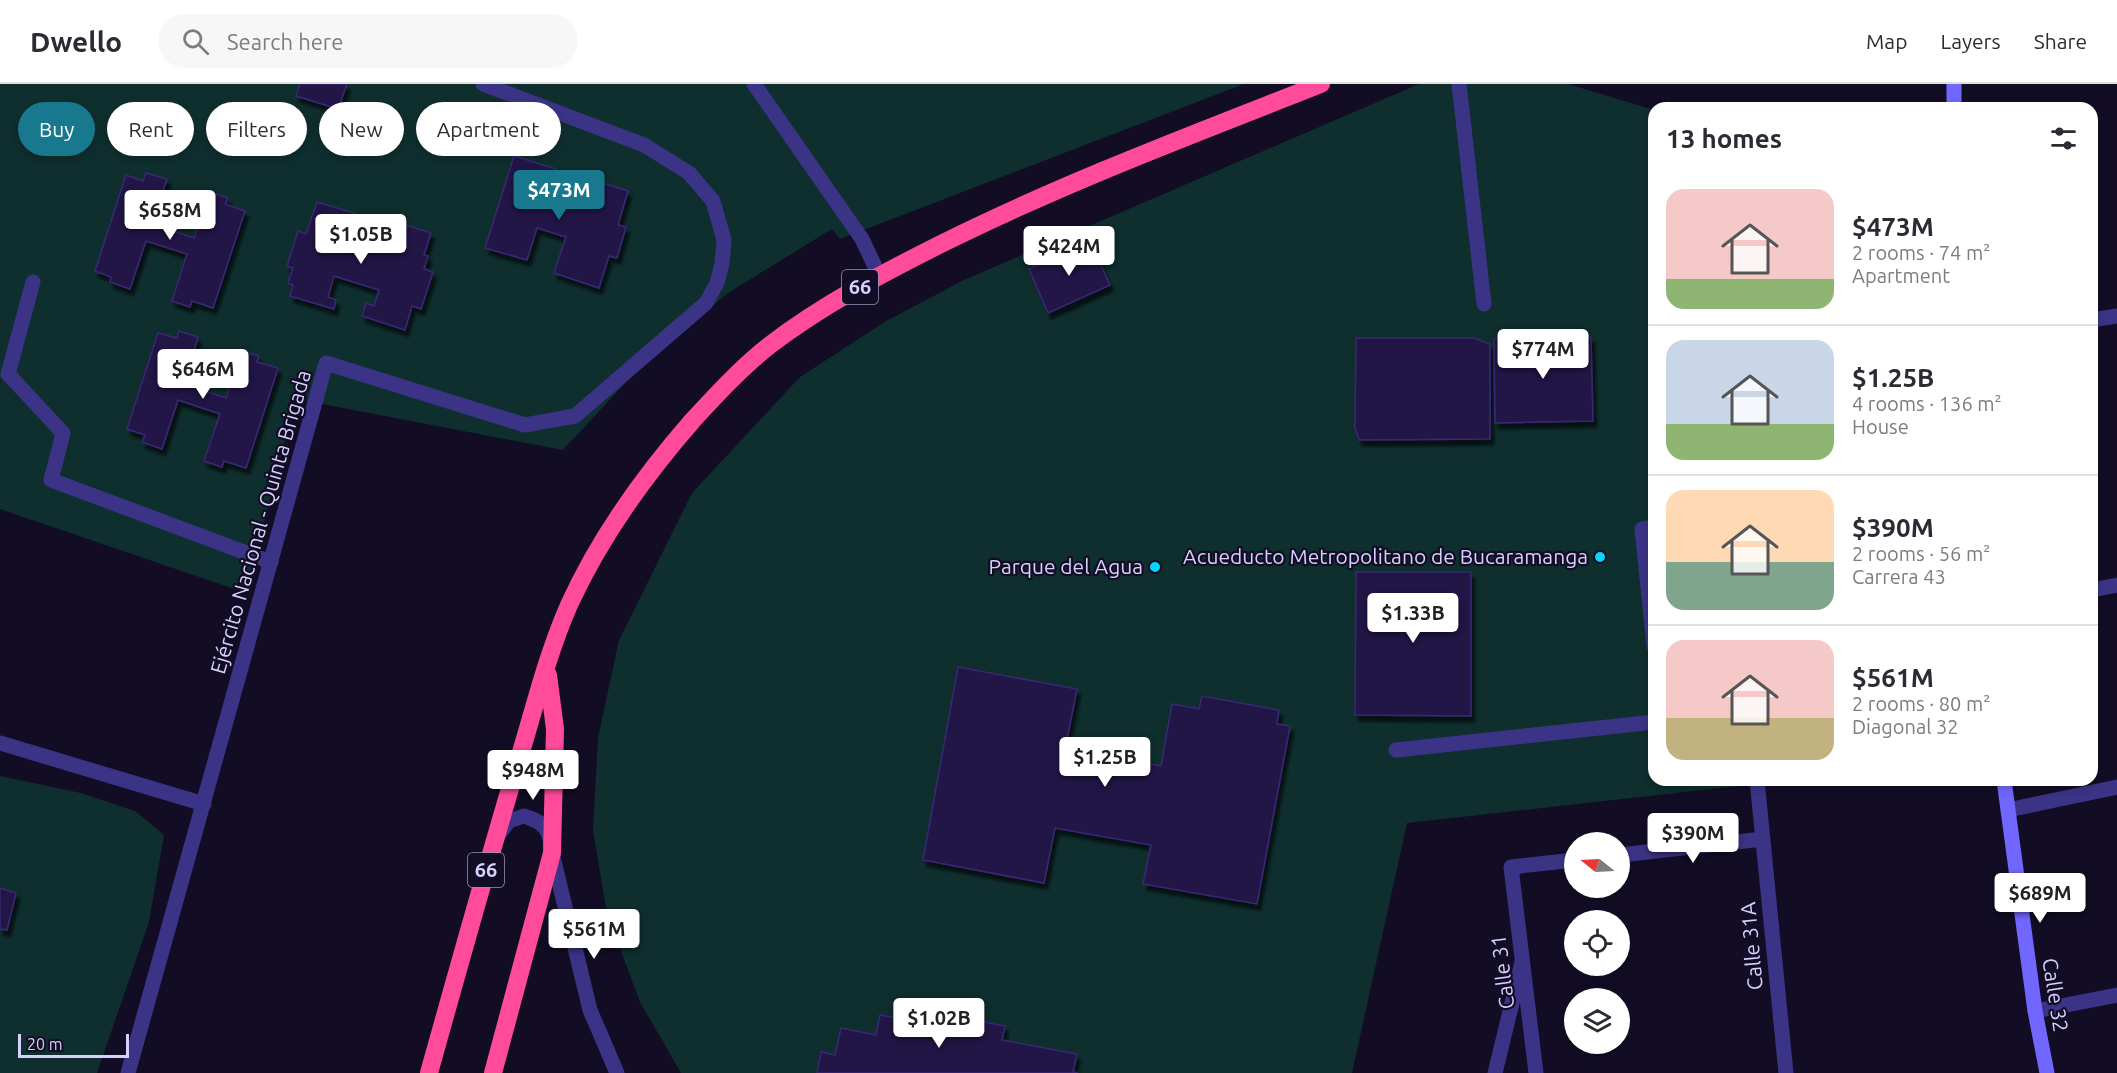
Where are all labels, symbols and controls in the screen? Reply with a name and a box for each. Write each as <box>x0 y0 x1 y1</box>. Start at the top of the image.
search box <box>158 14 578 68</box>
icon: search <box>179 25 212 58</box>
text: Dwello <box>30 26 122 57</box>
text: Search here <box>227 29 343 54</box>
text: Map <box>1866 29 1907 53</box>
text: Layers <box>1940 29 2001 53</box>
text: Share <box>2034 29 2087 53</box>
chip: Buy <box>18 102 95 156</box>
chip: Rent <box>107 102 194 156</box>
chip: Filters <box>206 102 307 156</box>
chip: New <box>319 102 404 156</box>
chip: Apartment <box>416 102 561 156</box>
icon: filters <box>2047 122 2080 155</box>
text: 13 homes <box>1666 124 1782 153</box>
pin: $473M <box>517 170 601 221</box>
text: $473M <box>528 178 590 201</box>
pin: $658M <box>128 190 212 241</box>
text: $658M <box>139 198 201 221</box>
text: $473M <box>1852 212 1934 241</box>
icon: home <box>1714 213 1786 285</box>
pin: $1.05B <box>312 214 410 265</box>
text: $1.05B <box>329 222 393 245</box>
pin: $424M <box>1027 226 1111 277</box>
text: $424M <box>1038 234 1100 257</box>
text: 2 rooms · 74 m² <box>1852 241 1990 264</box>
text: Apartment <box>1852 264 1950 287</box>
road number: 66 <box>842 270 878 304</box>
pin: $774M <box>1501 329 1585 380</box>
text: $774M <box>1512 337 1574 360</box>
pin: $646M <box>161 349 245 400</box>
text: $646M <box>172 357 234 380</box>
text: $1.25B <box>1852 363 1934 392</box>
icon: home <box>1714 364 1786 436</box>
street label: Ejército Nacional - Quinta Brigada <box>205 367 315 676</box>
text: 4 rooms · 136 m² <box>1852 392 2002 415</box>
text: House <box>1852 415 1909 438</box>
text: $390M <box>1852 513 1934 542</box>
icon: home <box>1714 514 1786 586</box>
text: 2 rooms · 56 m² <box>1852 542 1990 565</box>
place label: Acueducto Metropolitano de Bucaramanga <box>1183 544 1588 568</box>
marker: Acueducto Metropolitano de Bucaramanga <box>1593 550 1607 564</box>
place label: Parque del Agua <box>989 554 1143 578</box>
marker: Parque del Agua <box>1148 560 1162 574</box>
text: Carrera 43 <box>1852 565 1946 588</box>
pin: $1.33B <box>1364 593 1462 644</box>
text: $1.33B <box>1381 601 1445 624</box>
text: $561M <box>1852 663 1934 692</box>
icon: home <box>1714 664 1786 736</box>
text: 2 rooms · 80 m² <box>1852 692 1990 715</box>
text: Diagonal 32 <box>1852 715 1959 738</box>
pin: $1.25B <box>1056 737 1154 788</box>
text: $1.25B <box>1073 745 1137 768</box>
pin: $948M <box>491 750 575 801</box>
text: $948M <box>502 758 564 781</box>
pin: $390M <box>1651 813 1735 864</box>
text: $390M <box>1662 821 1724 844</box>
north arrow <box>1564 832 1630 898</box>
map controls <box>1564 832 1630 1054</box>
road number: 66 <box>468 853 504 887</box>
pin: $689M <box>1998 873 2082 924</box>
text: $689M <box>2009 881 2071 904</box>
street label: Calle 31A <box>1735 901 1767 991</box>
pin: $561M <box>552 909 636 960</box>
button: locate <box>1564 910 1630 976</box>
text: $561M <box>563 917 625 940</box>
street label: Calle 31 <box>1486 934 1518 1011</box>
street label: Calle 32 <box>2038 956 2074 1034</box>
button: layers <box>1564 988 1630 1054</box>
pin: $1.02B <box>890 998 988 1049</box>
text: $1.02B <box>907 1006 971 1029</box>
scale bar <box>18 1031 129 1058</box>
text: 20 m <box>27 1035 63 1053</box>

